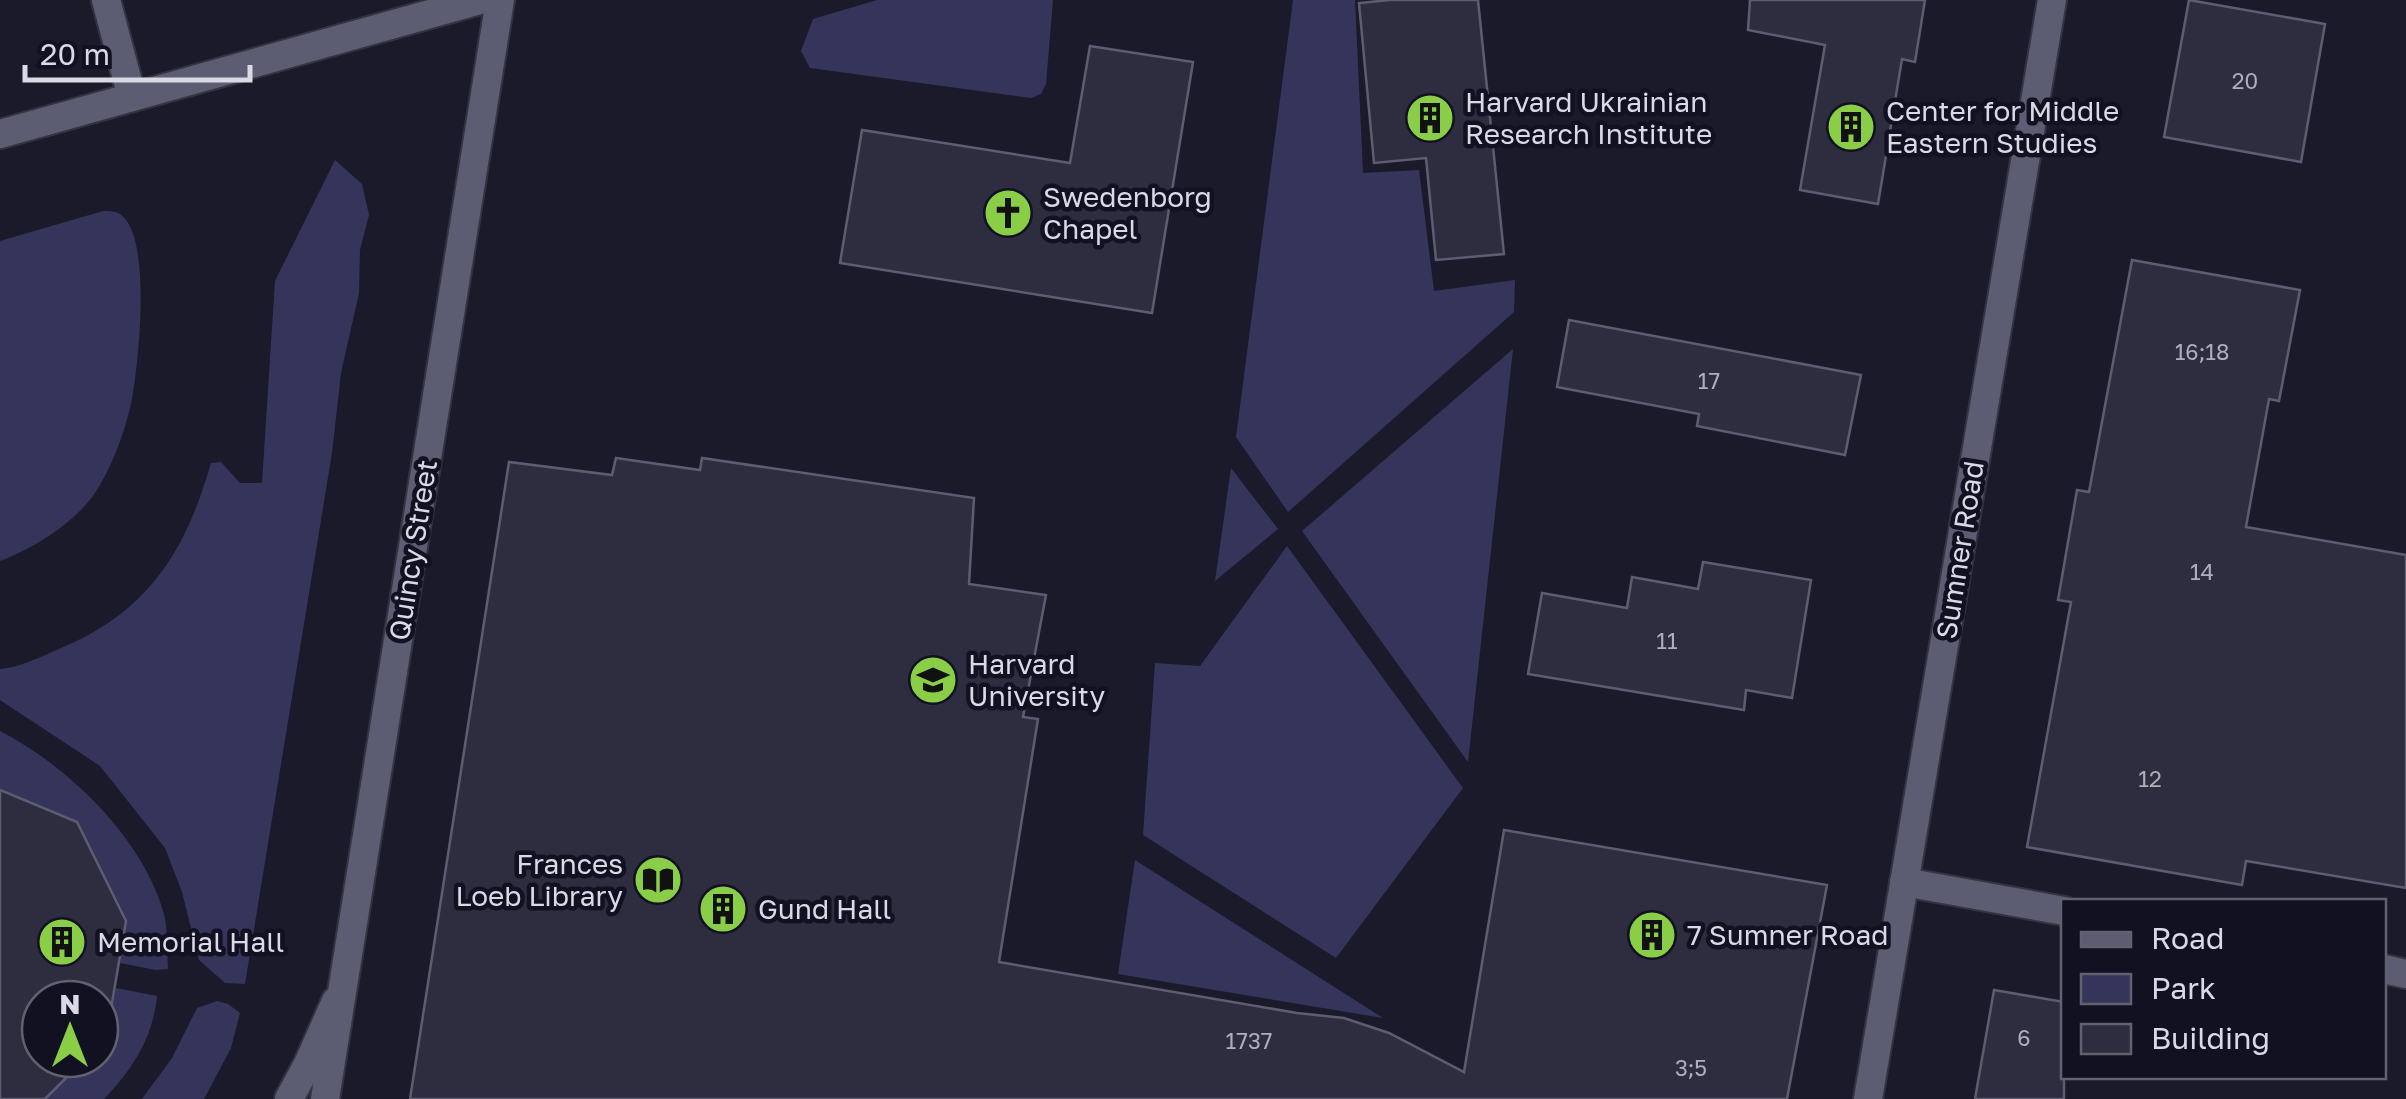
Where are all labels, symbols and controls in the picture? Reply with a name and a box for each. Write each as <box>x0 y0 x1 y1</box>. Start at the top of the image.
scale bar <box>25 20 250 82</box>
text: 20 m <box>40 36 110 72</box>
house number: 20 <box>2232 67 2258 94</box>
place label: Harvard Ukrainian Research Institute <box>1465 85 1712 150</box>
building icon: Harvard Ukrainian Research Institute <box>1404 92 1456 144</box>
place label: Center for Middle Eastern Studies <box>1886 94 2119 159</box>
building icon: Center for Middle Eastern Studies <box>1825 101 1877 153</box>
place label: Swedenborg Chapel <box>1043 180 1212 245</box>
church icon: Swedenborg Chapel <box>982 187 1034 239</box>
house number: 16;18 <box>2175 338 2229 365</box>
house number: 17 <box>1698 367 1720 394</box>
street label: Quincy Street <box>382 457 443 643</box>
street label: Sumner Road <box>1929 459 1990 641</box>
house number: 14 <box>2190 558 2214 585</box>
house number: 11 <box>1656 627 1678 654</box>
place label: Harvard University <box>968 647 1106 712</box>
school or university icon: Harvard University <box>907 654 959 706</box>
house number: 12 <box>2138 765 2162 792</box>
place label: Frances Loeb Library <box>455 847 623 912</box>
library icon: Frances Loeb Library <box>632 854 684 906</box>
building icon: Gund Hall <box>697 883 749 935</box>
place label: Gund Hall <box>758 892 891 925</box>
legend <box>2061 899 2386 1079</box>
building icon: 7 Sumner Road <box>1626 909 1678 961</box>
building icon: Memorial Hall <box>36 916 88 968</box>
place label: 7 Sumner Road <box>1687 918 1888 951</box>
text: Road <box>2151 920 2225 956</box>
place label: Memorial Hall <box>97 925 284 958</box>
text: Park <box>2151 970 2216 1006</box>
north arrow <box>20 979 120 1079</box>
text: N <box>59 987 81 1020</box>
text: Building <box>2151 1020 2270 1056</box>
house number: 6 <box>2017 1024 2031 1051</box>
house number: 1737 <box>1226 1027 1272 1054</box>
house number: 3;5 <box>1675 1054 1707 1081</box>

